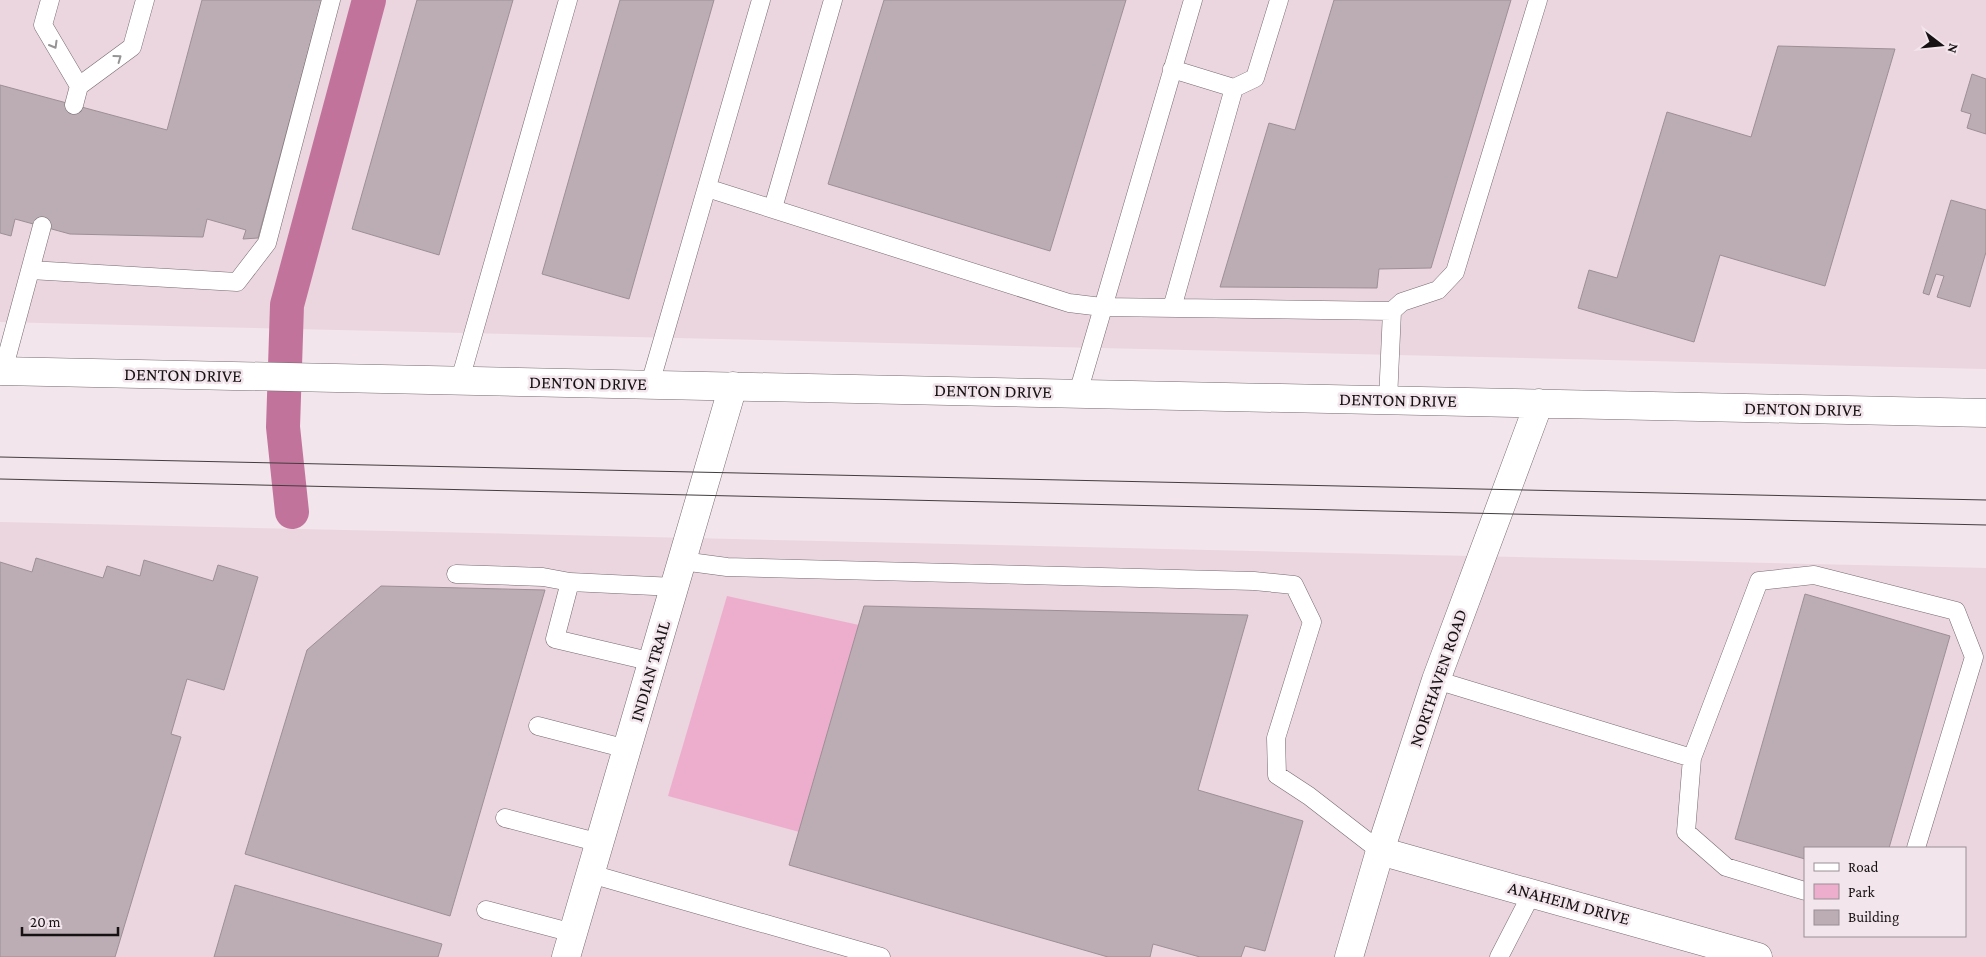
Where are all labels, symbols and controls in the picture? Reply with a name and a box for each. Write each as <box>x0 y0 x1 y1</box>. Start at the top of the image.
north arrow <box>1916 20 1966 70</box>
one-way arrow <box>48 39 58 48</box>
text: N <box>1944 42 1963 56</box>
one-way arrow <box>112 55 121 63</box>
street label: DENTON DRIVE <box>124 364 242 386</box>
street label: DENTON DRIVE <box>529 372 647 394</box>
street label: DENTON DRIVE <box>934 380 1052 402</box>
street label: DENTON DRIVE <box>1339 389 1457 411</box>
street label: DENTON DRIVE <box>1744 398 1862 420</box>
street label: NORTHAVEN ROAD <box>1405 607 1471 749</box>
street label: INDIAN TRAIL <box>626 618 674 724</box>
legend <box>1804 847 1966 937</box>
text: Road <box>1848 859 1879 875</box>
street label: ANAHEIM DRIVE <box>1506 877 1632 929</box>
text: Park <box>1848 884 1875 900</box>
scale bar <box>22 904 119 936</box>
text: Building <box>1848 909 1899 926</box>
text: 20 m <box>30 914 61 930</box>

